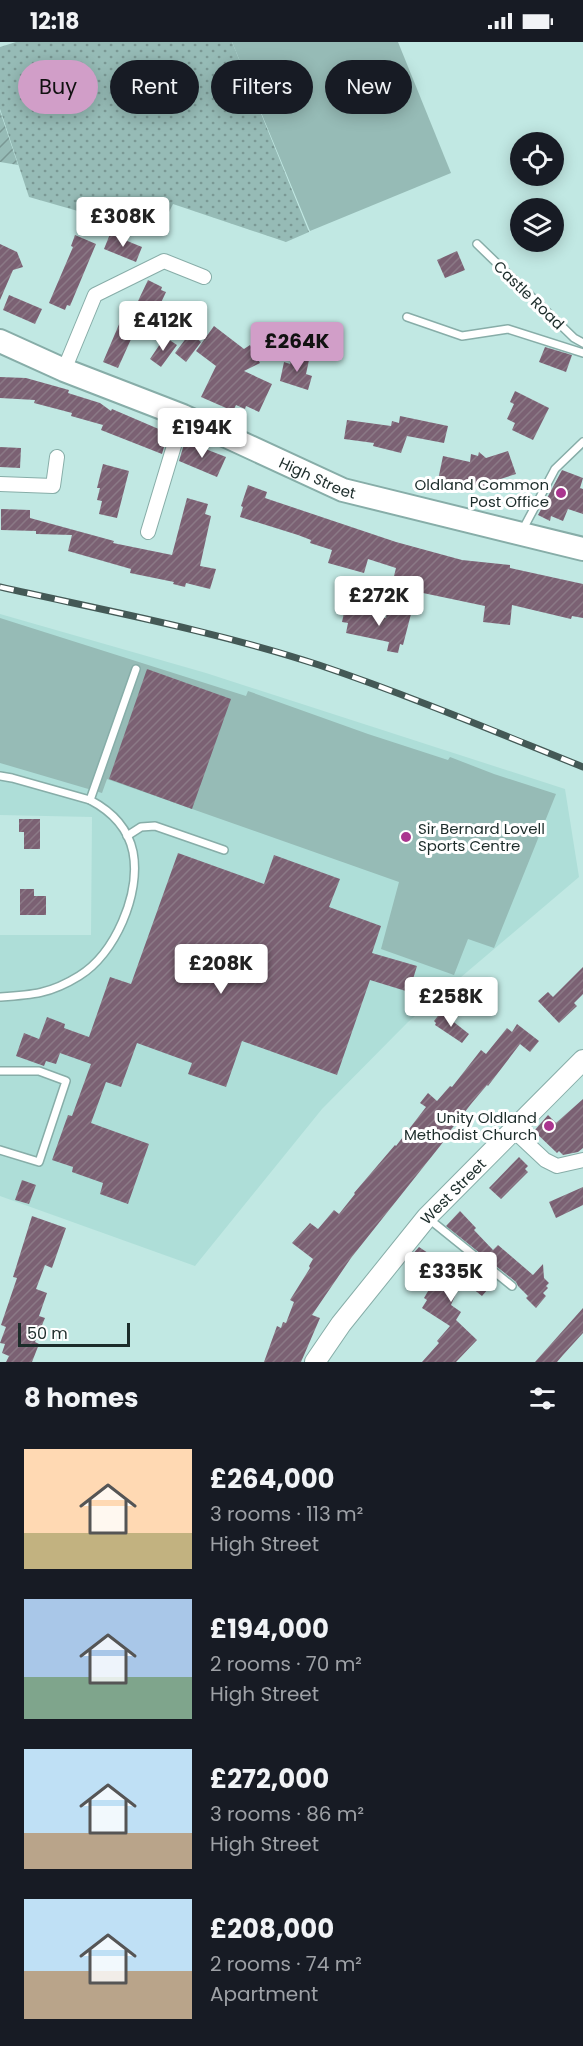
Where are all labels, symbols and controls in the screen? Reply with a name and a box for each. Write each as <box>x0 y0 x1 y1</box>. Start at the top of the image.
text: 12:18 <box>30 6 80 37</box>
chip: Buy <box>18 60 98 114</box>
chip: Rent <box>110 60 199 114</box>
chip: Filters <box>211 60 313 114</box>
chip: New <box>325 60 412 114</box>
map controls <box>510 132 564 252</box>
button: locate <box>510 132 564 186</box>
pin: £308K <box>81 197 165 248</box>
button: layers <box>510 198 564 252</box>
text: £308K <box>90 202 156 230</box>
street label: Castle Road <box>489 256 569 334</box>
pin: £412K <box>121 301 205 352</box>
text: £412K <box>133 306 193 334</box>
pin: £264K <box>255 322 339 373</box>
text: £264K <box>265 327 329 355</box>
pin: £194K <box>160 408 244 459</box>
text: £194K <box>172 413 232 441</box>
street label: High Street <box>276 451 358 503</box>
place label: Oldland Common Post Office <box>415 474 549 512</box>
marker: Oldland Common Post Office <box>554 486 568 500</box>
pin: £272K <box>337 576 421 627</box>
text: £272K <box>349 581 409 609</box>
place label: Sir Bernard Lovell Sports Centre <box>418 818 545 856</box>
marker: Sir Bernard Lovell Sports Centre <box>399 830 413 844</box>
pin: £208K <box>179 944 263 995</box>
text: £208K <box>189 949 253 977</box>
pin: £258K <box>409 977 493 1028</box>
text: £258K <box>419 982 483 1010</box>
place label: Unity Oldland Methodist Church <box>404 1107 537 1145</box>
marker: Unity Oldland Methodist Church <box>542 1119 556 1133</box>
street label: West Street <box>415 1153 490 1229</box>
pin: £335K <box>409 1252 493 1303</box>
text: £335K <box>419 1257 483 1285</box>
scale bar <box>18 1320 130 1348</box>
text: 50 m <box>27 1322 68 1345</box>
text: 8 homes <box>24 1380 139 1416</box>
icon: filters <box>526 1382 559 1415</box>
text: £264,000 <box>210 1461 335 1497</box>
icon: home <box>72 1473 144 1545</box>
text: 3 rooms · 113 m² <box>210 1500 363 1528</box>
text: High Street <box>210 1530 319 1558</box>
text: £194,000 <box>210 1611 329 1647</box>
icon: home <box>72 1623 144 1695</box>
text: 2 rooms · 70 m² <box>210 1650 362 1678</box>
text: High Street <box>210 1680 319 1708</box>
text: £272,000 <box>210 1761 329 1797</box>
icon: home <box>72 1773 144 1845</box>
text: 3 rooms · 86 m² <box>210 1800 364 1828</box>
text: High Street <box>210 1830 319 1858</box>
text: £208,000 <box>210 1911 334 1947</box>
icon: home <box>72 1923 144 1995</box>
text: 2 rooms · 74 m² <box>210 1950 362 1978</box>
text: Apartment <box>210 1980 318 2008</box>

